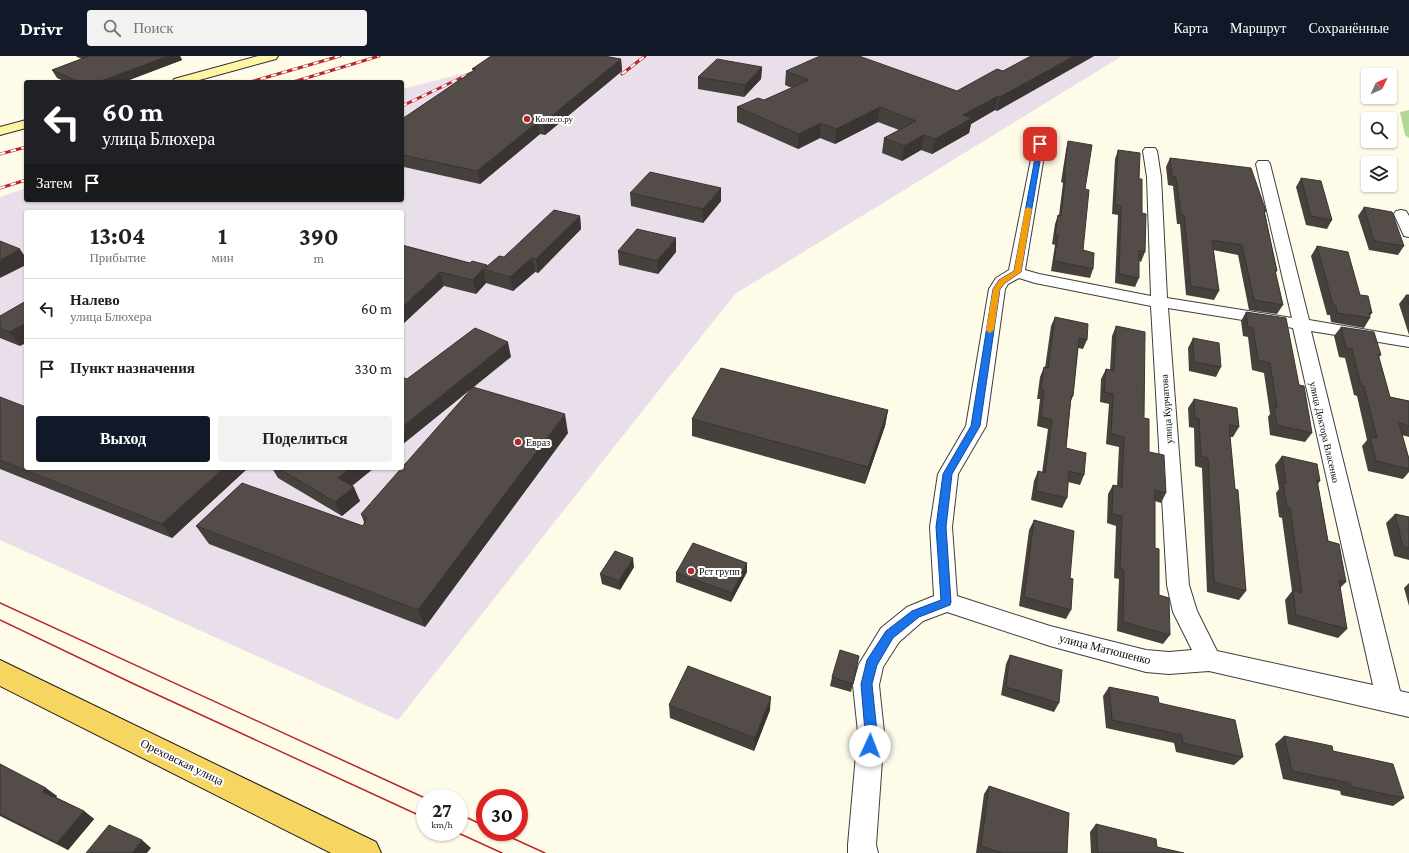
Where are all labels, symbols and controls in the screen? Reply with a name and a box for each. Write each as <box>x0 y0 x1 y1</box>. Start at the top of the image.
search box <box>87 10 367 46</box>
icon: search <box>101 17 123 39</box>
text: Drivr <box>20 18 63 39</box>
text: Поиск <box>133 20 174 36</box>
text: Карта <box>1173 20 1208 36</box>
text: Маршрут <box>1230 20 1286 36</box>
text: Сохранённые <box>1308 20 1389 36</box>
north arrow <box>1361 68 1397 104</box>
map controls <box>1361 68 1397 192</box>
icon: left <box>36 96 88 148</box>
text: 60 m <box>102 96 163 127</box>
button: search <box>1361 112 1397 148</box>
marker: Колесо.ру <box>522 114 532 124</box>
place label: Колесо.ру <box>535 114 574 124</box>
pin <box>1023 127 1057 161</box>
text: улица Блюхера <box>102 129 215 149</box>
icon: arrive <box>1029 133 1051 155</box>
button: layers <box>1361 156 1397 192</box>
icon: arrive <box>81 172 103 194</box>
text: Затем <box>36 175 73 191</box>
text: 13:04 <box>90 222 145 249</box>
text: 1 <box>218 222 227 249</box>
text: 390 <box>299 223 339 250</box>
text: Прибытие <box>89 250 146 265</box>
text: мин <box>212 250 234 265</box>
text: m <box>314 251 324 266</box>
text: Налево <box>70 292 120 308</box>
icon: left <box>36 298 58 320</box>
text: 60 m <box>361 301 392 317</box>
text: улица Блюхера <box>70 309 152 324</box>
icon: arrive <box>36 358 58 380</box>
text: Пункт назначения <box>70 360 195 376</box>
text: 330 m <box>354 361 392 377</box>
street label: улица Курчатова <box>1159 373 1174 444</box>
street label: улица Доктора Власенко <box>1308 380 1342 484</box>
button: Выход <box>36 416 210 462</box>
button: Поделиться <box>218 416 392 462</box>
marker: Евраз <box>513 437 523 447</box>
place label: Евраз <box>526 437 550 448</box>
marker: Рст групп <box>686 566 696 576</box>
place label: Рст групп <box>699 566 741 577</box>
street label: улица Матюшенко <box>1058 631 1152 667</box>
position arrow <box>849 725 891 767</box>
street label: Ореховская улица <box>138 736 226 788</box>
speed limit sign: 30 <box>476 789 528 841</box>
text: 27 <box>432 799 452 821</box>
text: km/h <box>431 819 453 830</box>

